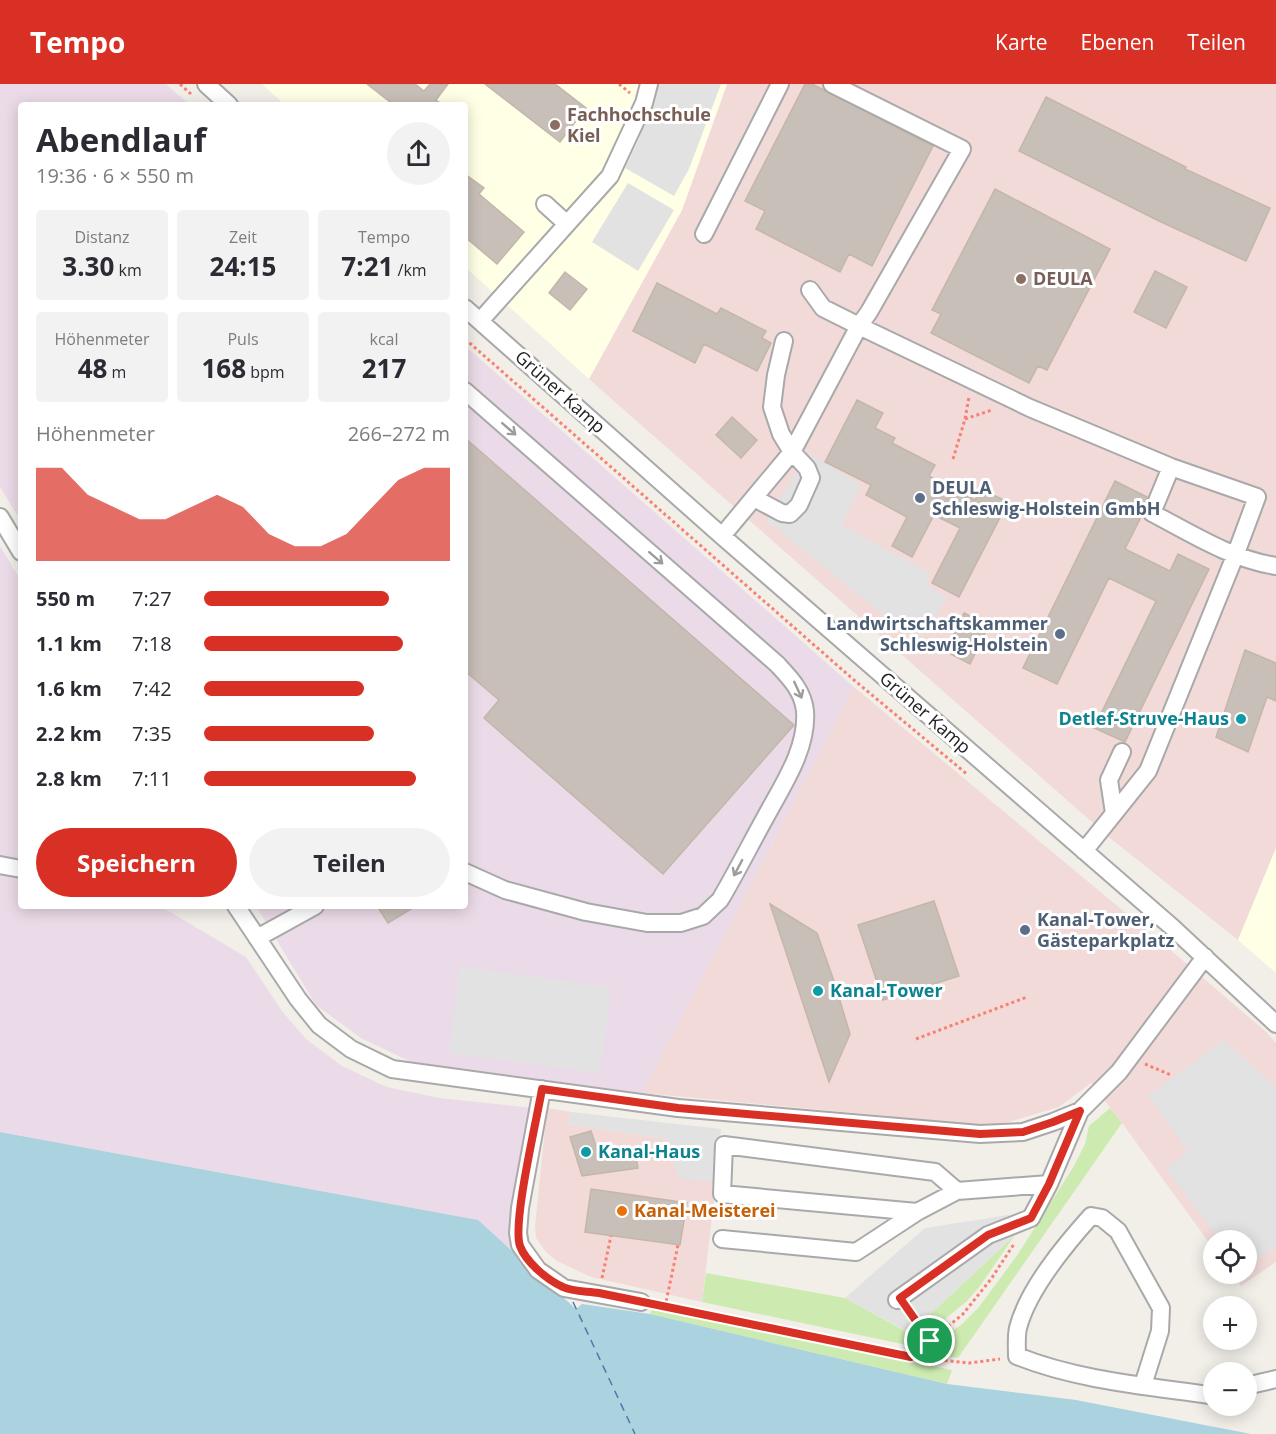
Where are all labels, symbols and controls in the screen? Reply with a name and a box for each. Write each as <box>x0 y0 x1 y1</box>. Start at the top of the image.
text: Tempo <box>30 23 125 61</box>
text: Karte <box>995 28 1048 56</box>
text: Ebenen <box>1081 28 1154 56</box>
text: Teilen <box>1187 28 1246 56</box>
place label: Fachhochschule Kiel <box>567 102 711 147</box>
text: Abendlauf <box>36 117 206 162</box>
marker: Fachhochschule Kiel <box>548 118 562 132</box>
button: share <box>387 122 450 185</box>
text: 19:36 · 6 × 550 m <box>36 162 194 189</box>
text: Distanz <box>74 226 130 248</box>
text: Zeit <box>229 226 257 248</box>
text: Tempo <box>358 226 410 248</box>
text: 3.30 <box>62 248 114 284</box>
text: 24:15 <box>210 248 276 284</box>
text: 7:21 <box>341 248 393 284</box>
text: km <box>114 259 142 281</box>
text: /km <box>393 259 427 281</box>
place label: DEULA <box>1033 266 1093 290</box>
marker: DEULA <box>1014 272 1028 286</box>
text: Höhenmeter <box>54 328 150 350</box>
text: Puls <box>227 328 259 350</box>
text: kcal <box>370 328 399 350</box>
street label: Grüner Kamp <box>511 344 611 438</box>
text: 48 <box>78 350 107 386</box>
text: 168 <box>201 350 246 386</box>
text: 217 <box>362 350 406 386</box>
text: m <box>107 361 126 383</box>
text: bpm <box>246 361 285 383</box>
text: Höhenmeter <box>36 420 155 447</box>
text: 266–272 m <box>348 420 450 447</box>
one-way arrow <box>501 423 517 436</box>
place label: DEULA Schleswig-Holstein GmbH <box>932 475 1161 520</box>
marker: DEULA Schleswig-Holstein GmbH <box>913 491 927 505</box>
one-way arrow <box>648 551 663 565</box>
text: 550 m <box>36 585 95 612</box>
text: 7:27 <box>132 585 172 612</box>
place label: Landwirtschaftskammer Schleswig-Holstein <box>826 611 1048 656</box>
marker: Landwirtschaftskammer Schleswig-Holstein <box>1053 627 1067 641</box>
text: 1.1 km <box>36 630 102 657</box>
text: 7:18 <box>132 630 172 657</box>
street label: Grüner Kamp <box>875 666 976 758</box>
text: 1.6 km <box>36 675 102 702</box>
text: 7:42 <box>132 675 172 702</box>
one-way arrow <box>792 681 804 699</box>
place label: Detlef-Struve-Haus <box>1059 706 1229 730</box>
marker: Detlef-Struve-Haus <box>1234 712 1248 726</box>
text: 2.2 km <box>36 720 102 747</box>
text: 7:35 <box>132 720 172 747</box>
text: 2.8 km <box>36 765 102 792</box>
text: 7:11 <box>132 765 172 792</box>
button: Speichern <box>36 828 237 897</box>
button: Teilen <box>249 828 450 897</box>
one-way arrow <box>732 859 743 877</box>
place label: Kanal-Tower, Gästeparkplatz <box>1037 907 1174 952</box>
marker: Kanal-Tower, Gästeparkplatz <box>1018 923 1032 937</box>
place label: Kanal-Tower <box>830 978 943 1002</box>
marker: Kanal-Tower <box>811 984 825 998</box>
place label: Kanal-Haus <box>598 1139 700 1163</box>
marker: Kanal-Haus <box>579 1145 593 1159</box>
place label: Kanal-Meisterei <box>634 1198 776 1222</box>
marker: Kanal-Meisterei <box>615 1204 629 1218</box>
map controls <box>1203 1230 1257 1416</box>
button: locate <box>1203 1230 1257 1284</box>
button: + <box>1203 1296 1257 1350</box>
pin <box>904 1315 955 1366</box>
icon: arrive <box>913 1324 946 1357</box>
button: − <box>1203 1362 1257 1416</box>

